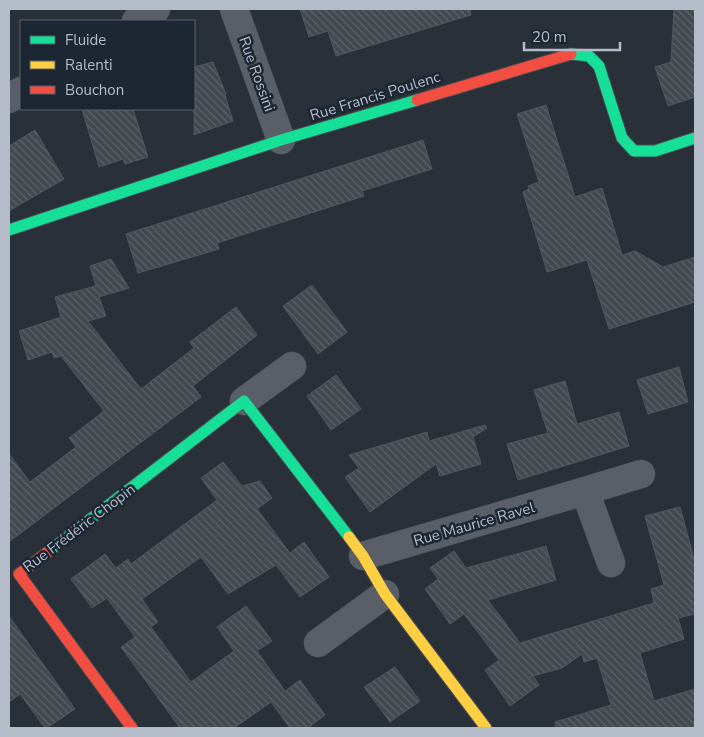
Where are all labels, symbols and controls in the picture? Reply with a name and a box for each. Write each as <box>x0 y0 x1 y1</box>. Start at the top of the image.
legend <box>20 20 195 110</box>
scale bar <box>524 20 620 52</box>
text: 20 m <box>532 27 567 47</box>
text: Fluide <box>65 30 106 50</box>
street label: Rue Rossini <box>234 34 280 114</box>
text: Ralenti <box>65 55 113 75</box>
street label: Rue Francis Poulenc <box>307 67 443 125</box>
text: Bouchon <box>65 80 124 100</box>
street label: Rue Frédéric Chopin <box>19 479 139 577</box>
street label: Rue Maurice Ravel <box>411 497 537 551</box>

